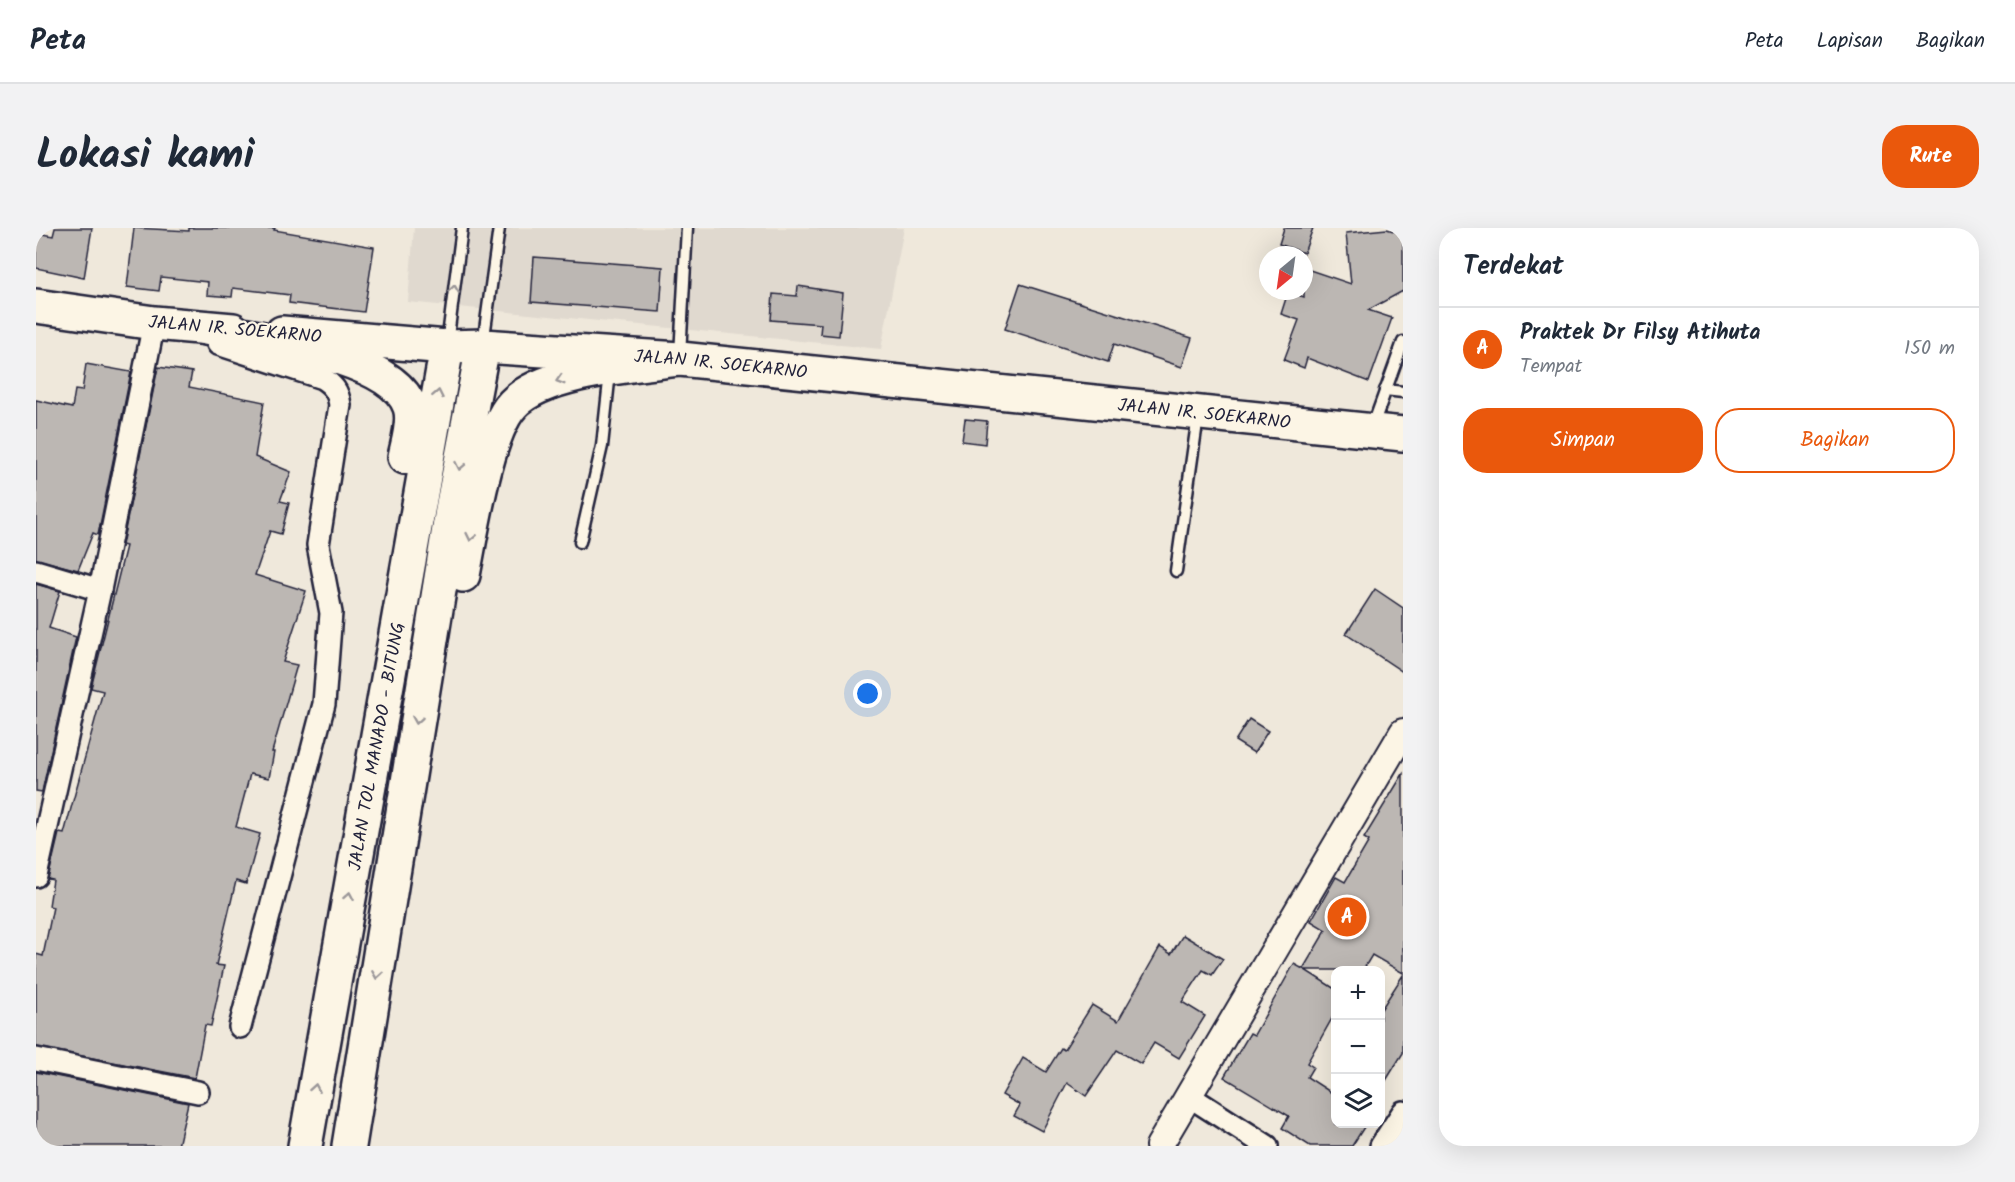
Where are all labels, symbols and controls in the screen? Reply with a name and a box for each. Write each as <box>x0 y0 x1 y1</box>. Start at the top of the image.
text: Peta <box>30 19 86 64</box>
text: Peta <box>1745 25 1784 58</box>
text: Lapisan <box>1817 25 1883 58</box>
text: Bagikan <box>1916 25 1985 58</box>
text: Lokasi kami <box>36 123 254 190</box>
button: Rute <box>1882 125 1979 188</box>
north arrow <box>1259 246 1313 300</box>
text: Terdekat <box>1463 246 1564 288</box>
one-way arrow <box>448 284 460 293</box>
street label: JALAN IR. SOEKARNO <box>147 308 323 353</box>
text: Praktek Dr Filsy Atihuta <box>1520 316 1761 351</box>
text: A <box>1476 333 1489 365</box>
text: 150 m <box>1904 333 1955 365</box>
street label: JALAN IR. SOEKARNO <box>633 343 808 388</box>
text: Tempat <box>1520 351 1582 383</box>
one-way arrow <box>555 373 566 385</box>
one-way arrow <box>431 389 444 399</box>
street label: JALAN IR. SOEKARNO <box>1116 391 1292 438</box>
button: Simpan <box>1463 408 1703 473</box>
button: Bagikan <box>1715 408 1955 473</box>
one-way arrow <box>454 461 467 471</box>
one-way arrow <box>465 532 478 542</box>
street label: JALAN TOL MANADO - BITUNG <box>341 620 414 873</box>
your location <box>853 679 882 708</box>
one-way arrow <box>412 716 424 725</box>
one-way arrow <box>342 892 355 902</box>
pin: A <box>1328 894 1366 940</box>
map controls <box>1331 966 1385 1128</box>
button: + <box>1331 966 1385 1020</box>
one-way arrow <box>371 970 383 980</box>
button: − <box>1331 1020 1385 1074</box>
button: layers <box>1331 1074 1385 1128</box>
one-way arrow <box>308 1084 321 1094</box>

